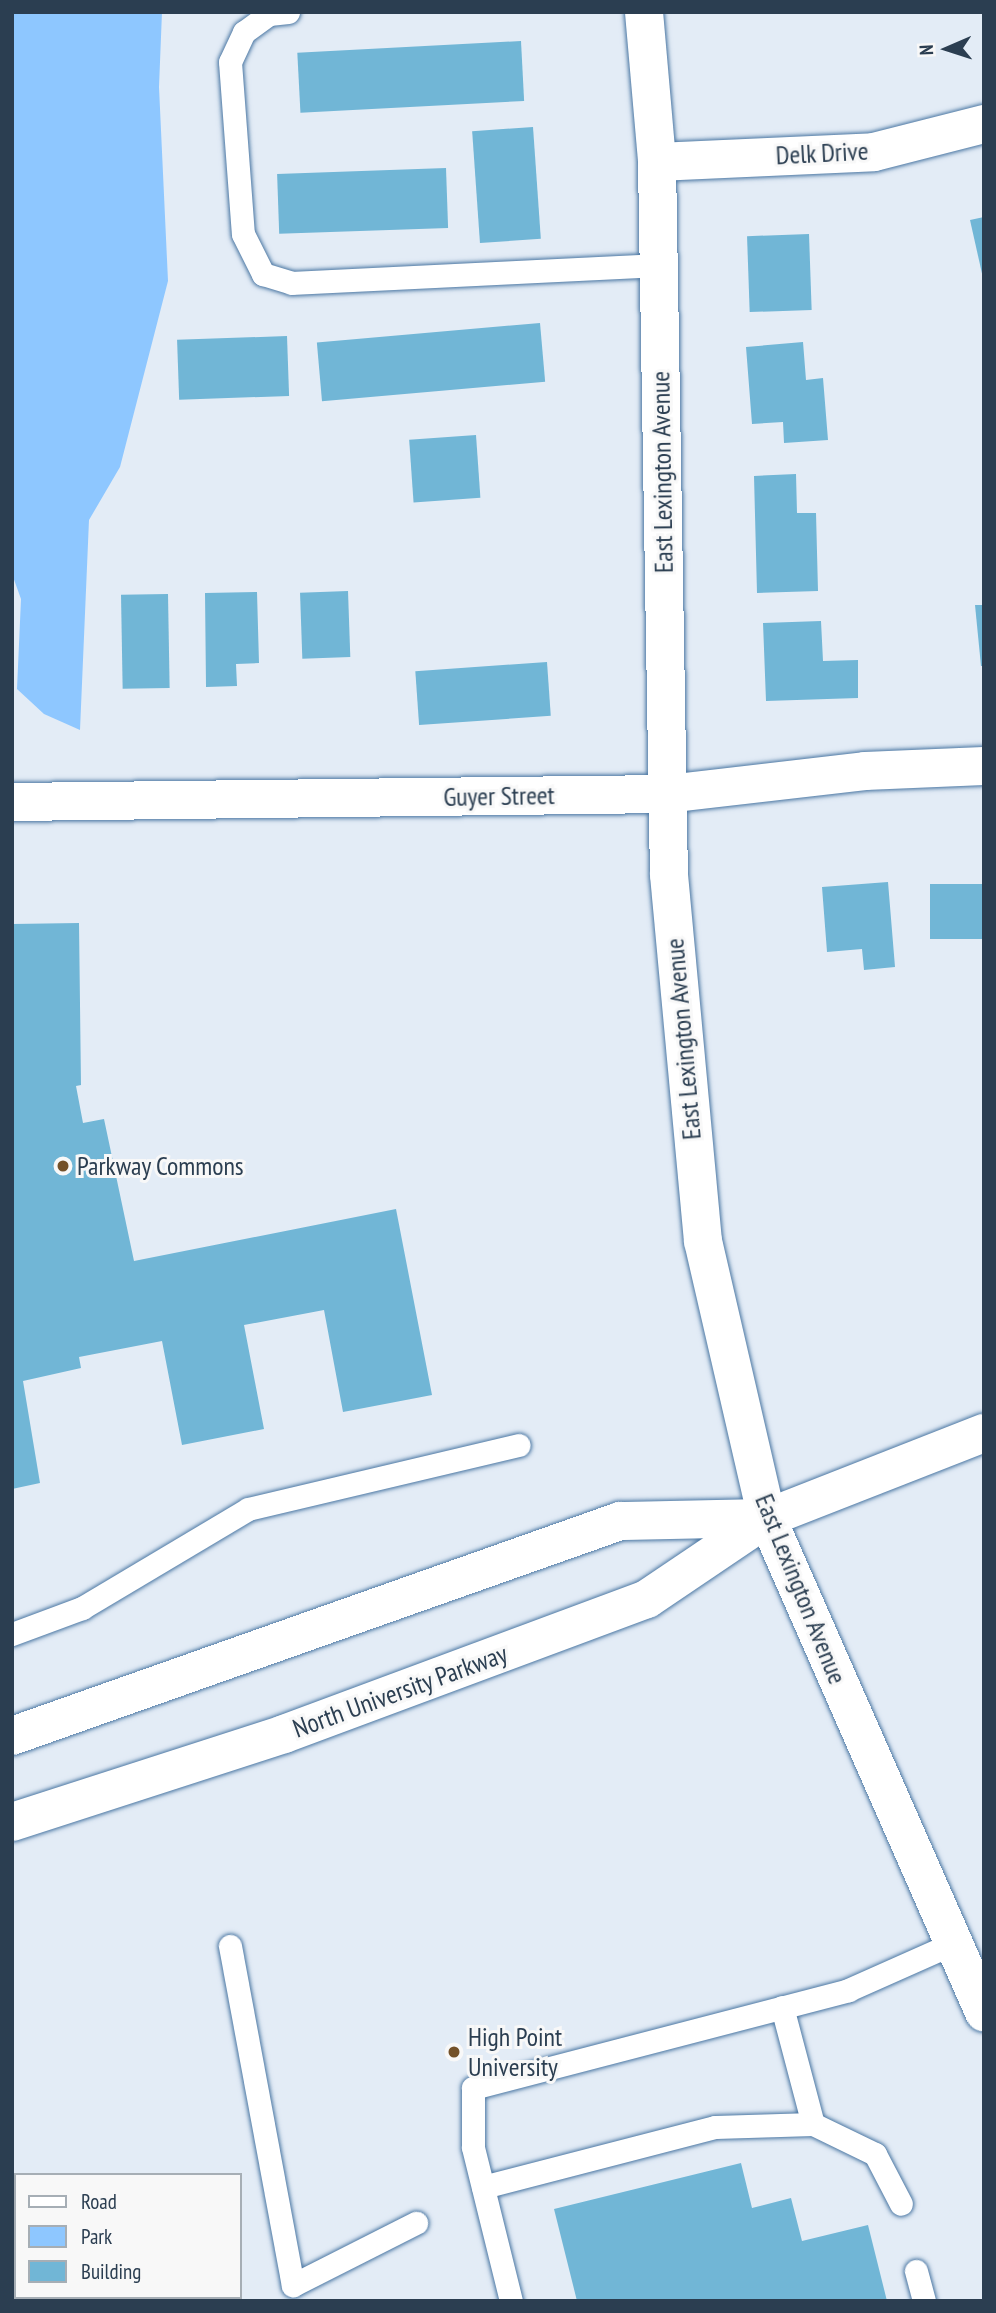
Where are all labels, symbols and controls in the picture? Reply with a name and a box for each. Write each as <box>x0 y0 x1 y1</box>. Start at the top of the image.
north arrow <box>912 14 982 84</box>
text: N <box>914 44 938 56</box>
street label: Delk Drive <box>775 135 869 171</box>
street label: East Lexington Avenue <box>645 370 679 574</box>
street label: Guyer Street <box>443 779 555 813</box>
street label: East Lexington Avenue <box>659 937 707 1141</box>
place label: Parkway Commons <box>77 1150 244 1182</box>
marker: Parkway Commons <box>55 1158 71 1174</box>
street label: East Lexington Avenue <box>749 1489 853 1689</box>
street label: North University Parkway <box>288 1638 512 1744</box>
place label: High Point University <box>468 2021 562 2082</box>
marker: High Point University <box>446 2044 462 2060</box>
legend <box>14 2173 242 2299</box>
text: Road <box>81 2188 117 2215</box>
text: Park <box>81 2223 112 2250</box>
text: Building <box>81 2258 141 2285</box>

